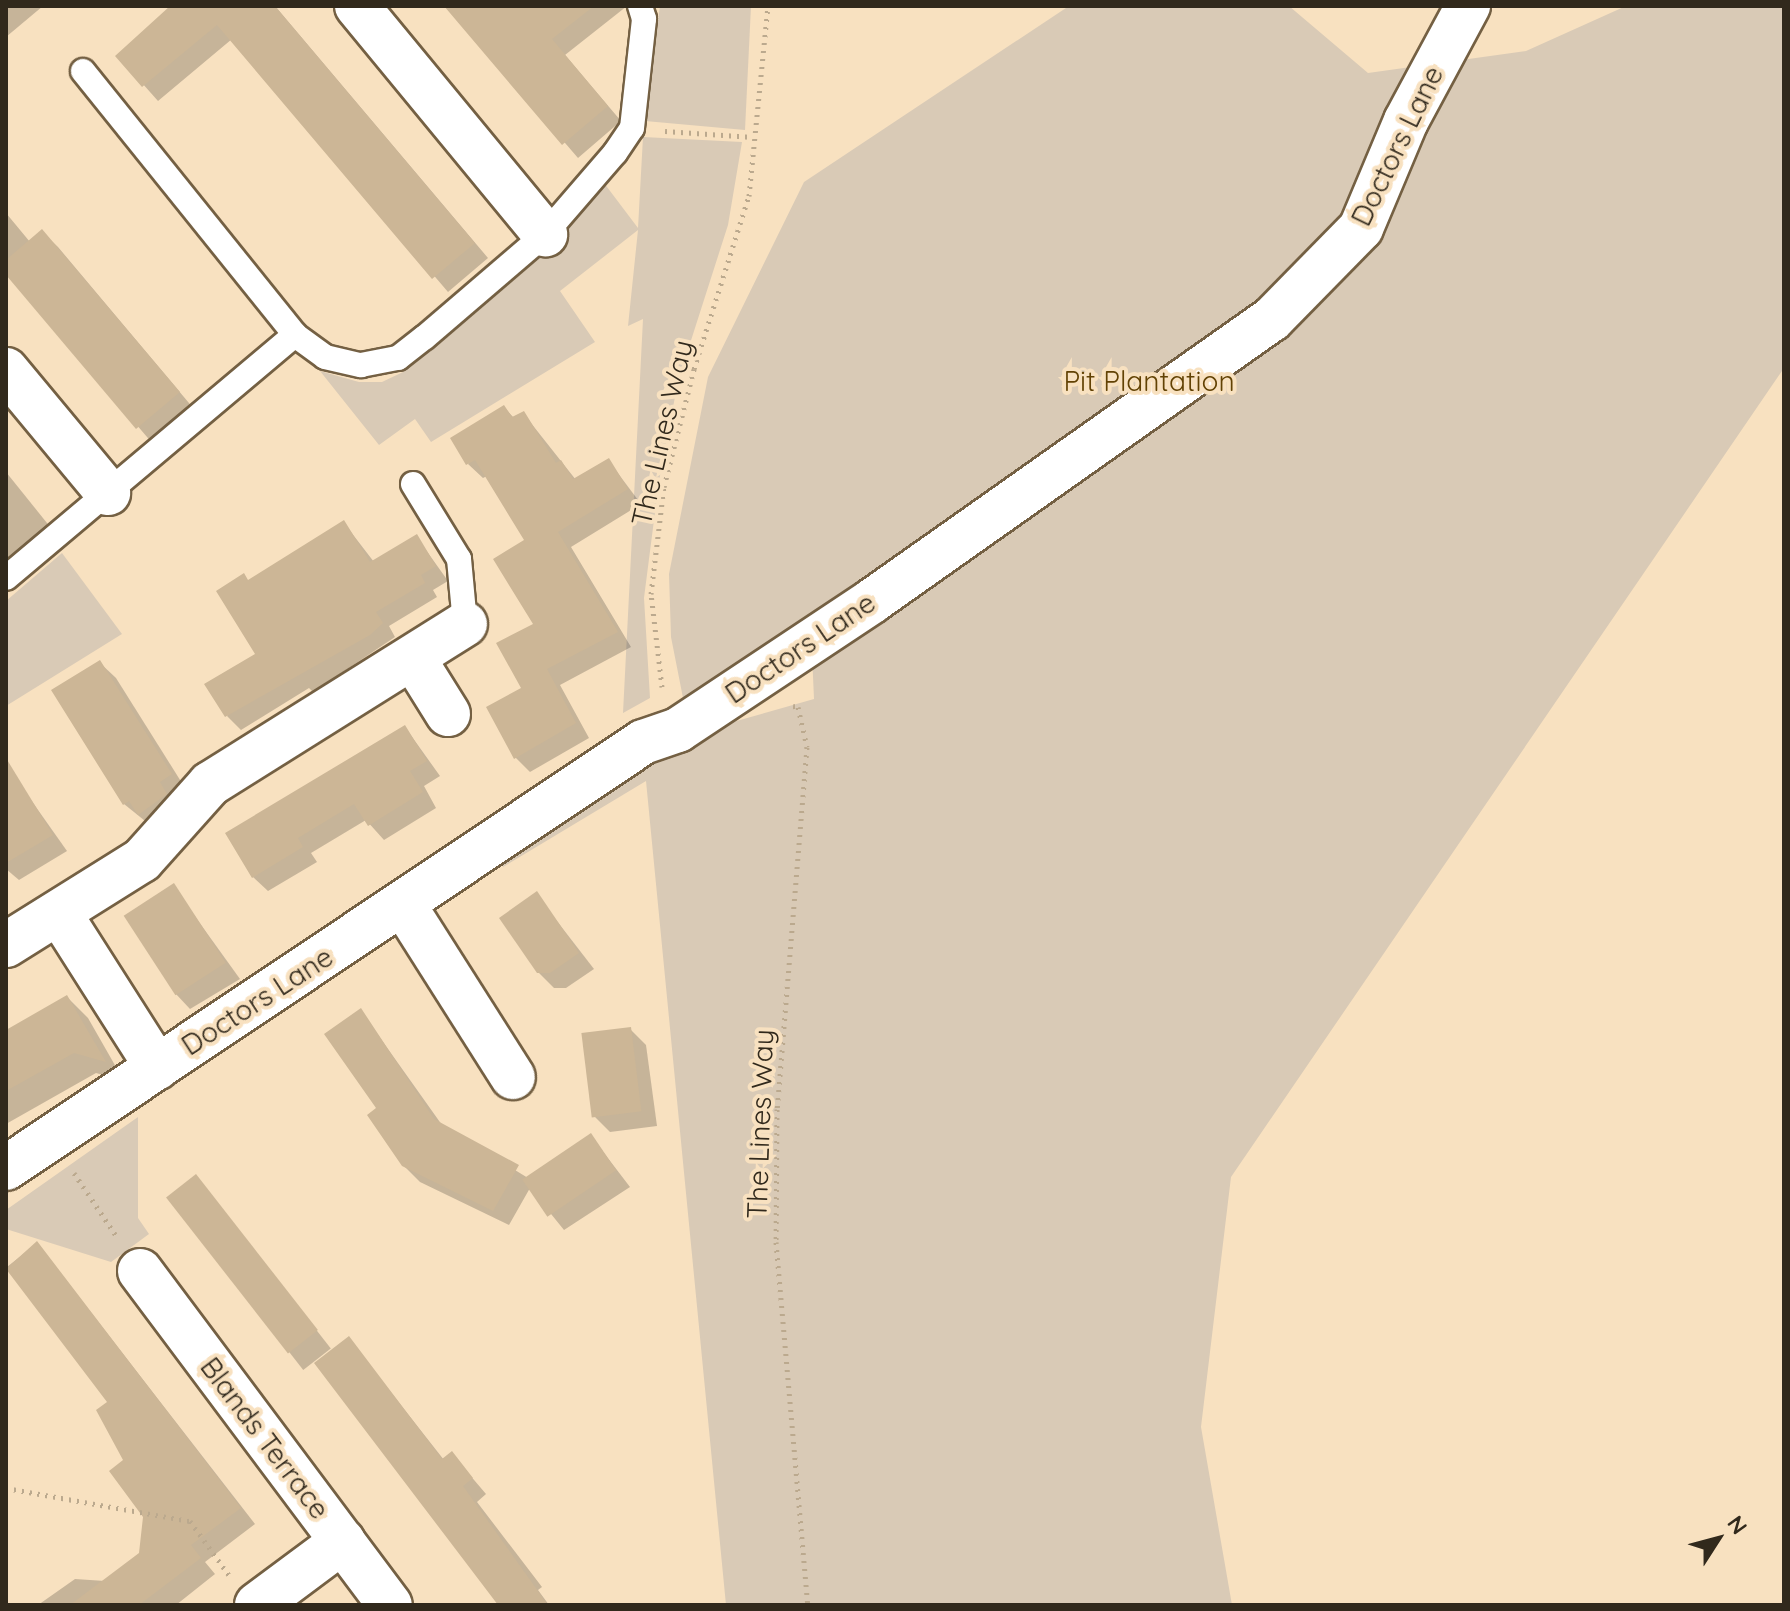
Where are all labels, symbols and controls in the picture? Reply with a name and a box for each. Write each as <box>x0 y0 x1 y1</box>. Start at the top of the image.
street label: Doctors Lane <box>1344 61 1450 231</box>
street label: The Lines Way <box>624 337 700 529</box>
park label: Pit Plantation <box>1063 364 1235 398</box>
street label: Doctors Lane <box>719 586 881 710</box>
street label: Doctors Lane <box>175 940 339 1062</box>
street label: The Lines Way <box>740 1029 780 1219</box>
street label: Blands Terrace <box>193 1351 337 1525</box>
north arrow <box>1678 1499 1758 1579</box>
text: N <box>1721 1510 1753 1540</box>

